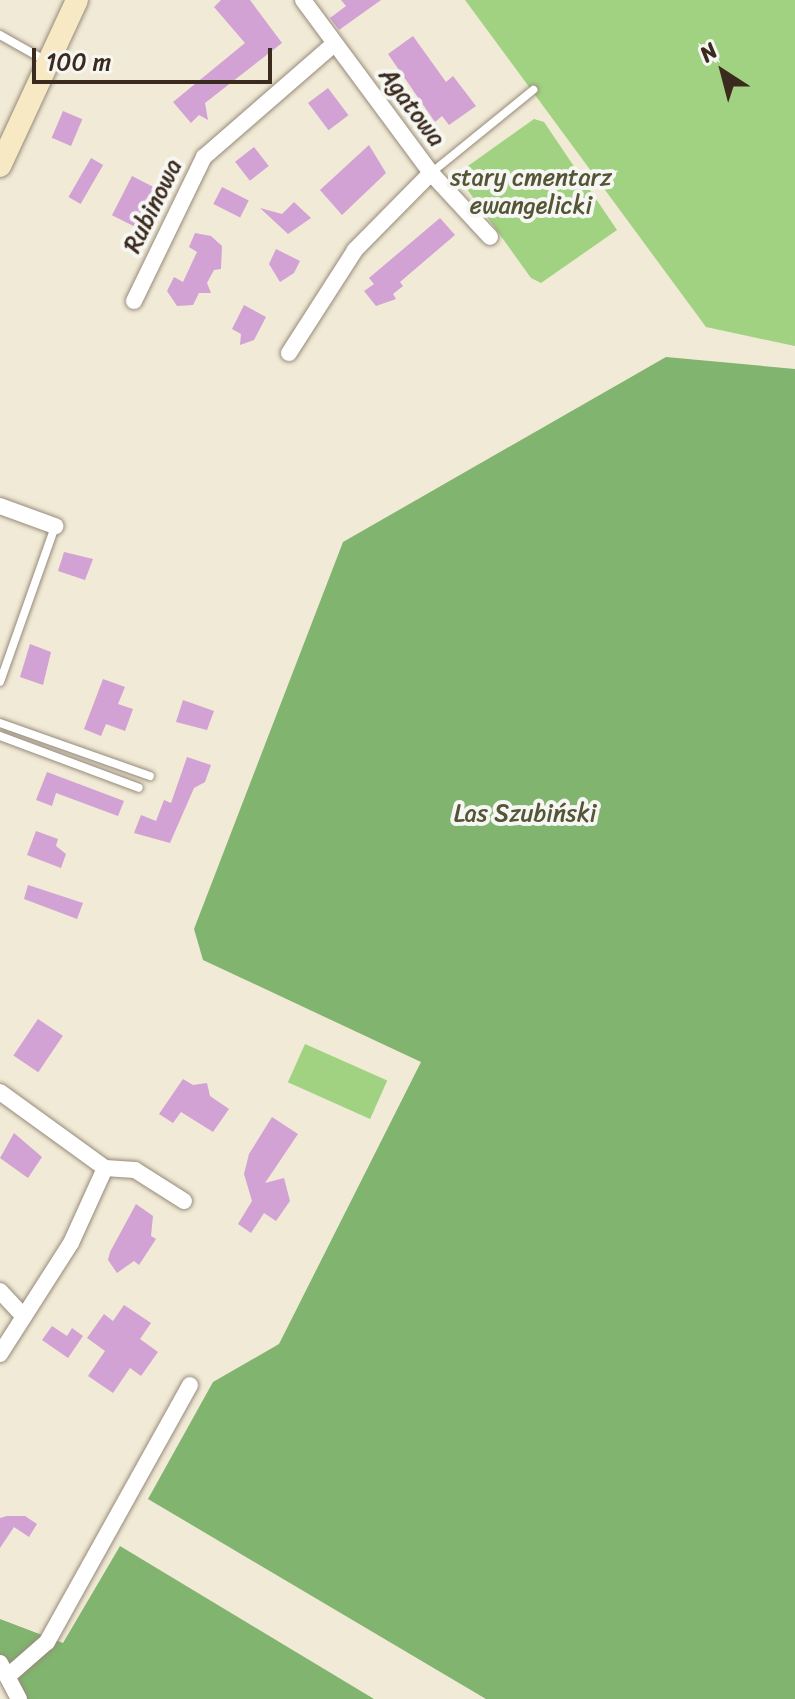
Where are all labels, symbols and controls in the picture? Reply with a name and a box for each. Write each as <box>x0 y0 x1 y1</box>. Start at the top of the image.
scale bar <box>36 32 276 82</box>
north arrow <box>683 32 763 112</box>
text: N <box>691 32 726 72</box>
text: 100 m <box>46 41 111 83</box>
street label: Agatowa <box>373 62 451 152</box>
street label: Rubinowa <box>118 154 188 258</box>
park label: stary cmentarz ewangelicki <box>450 164 612 220</box>
park label: Las Szubiński <box>454 800 596 828</box>

